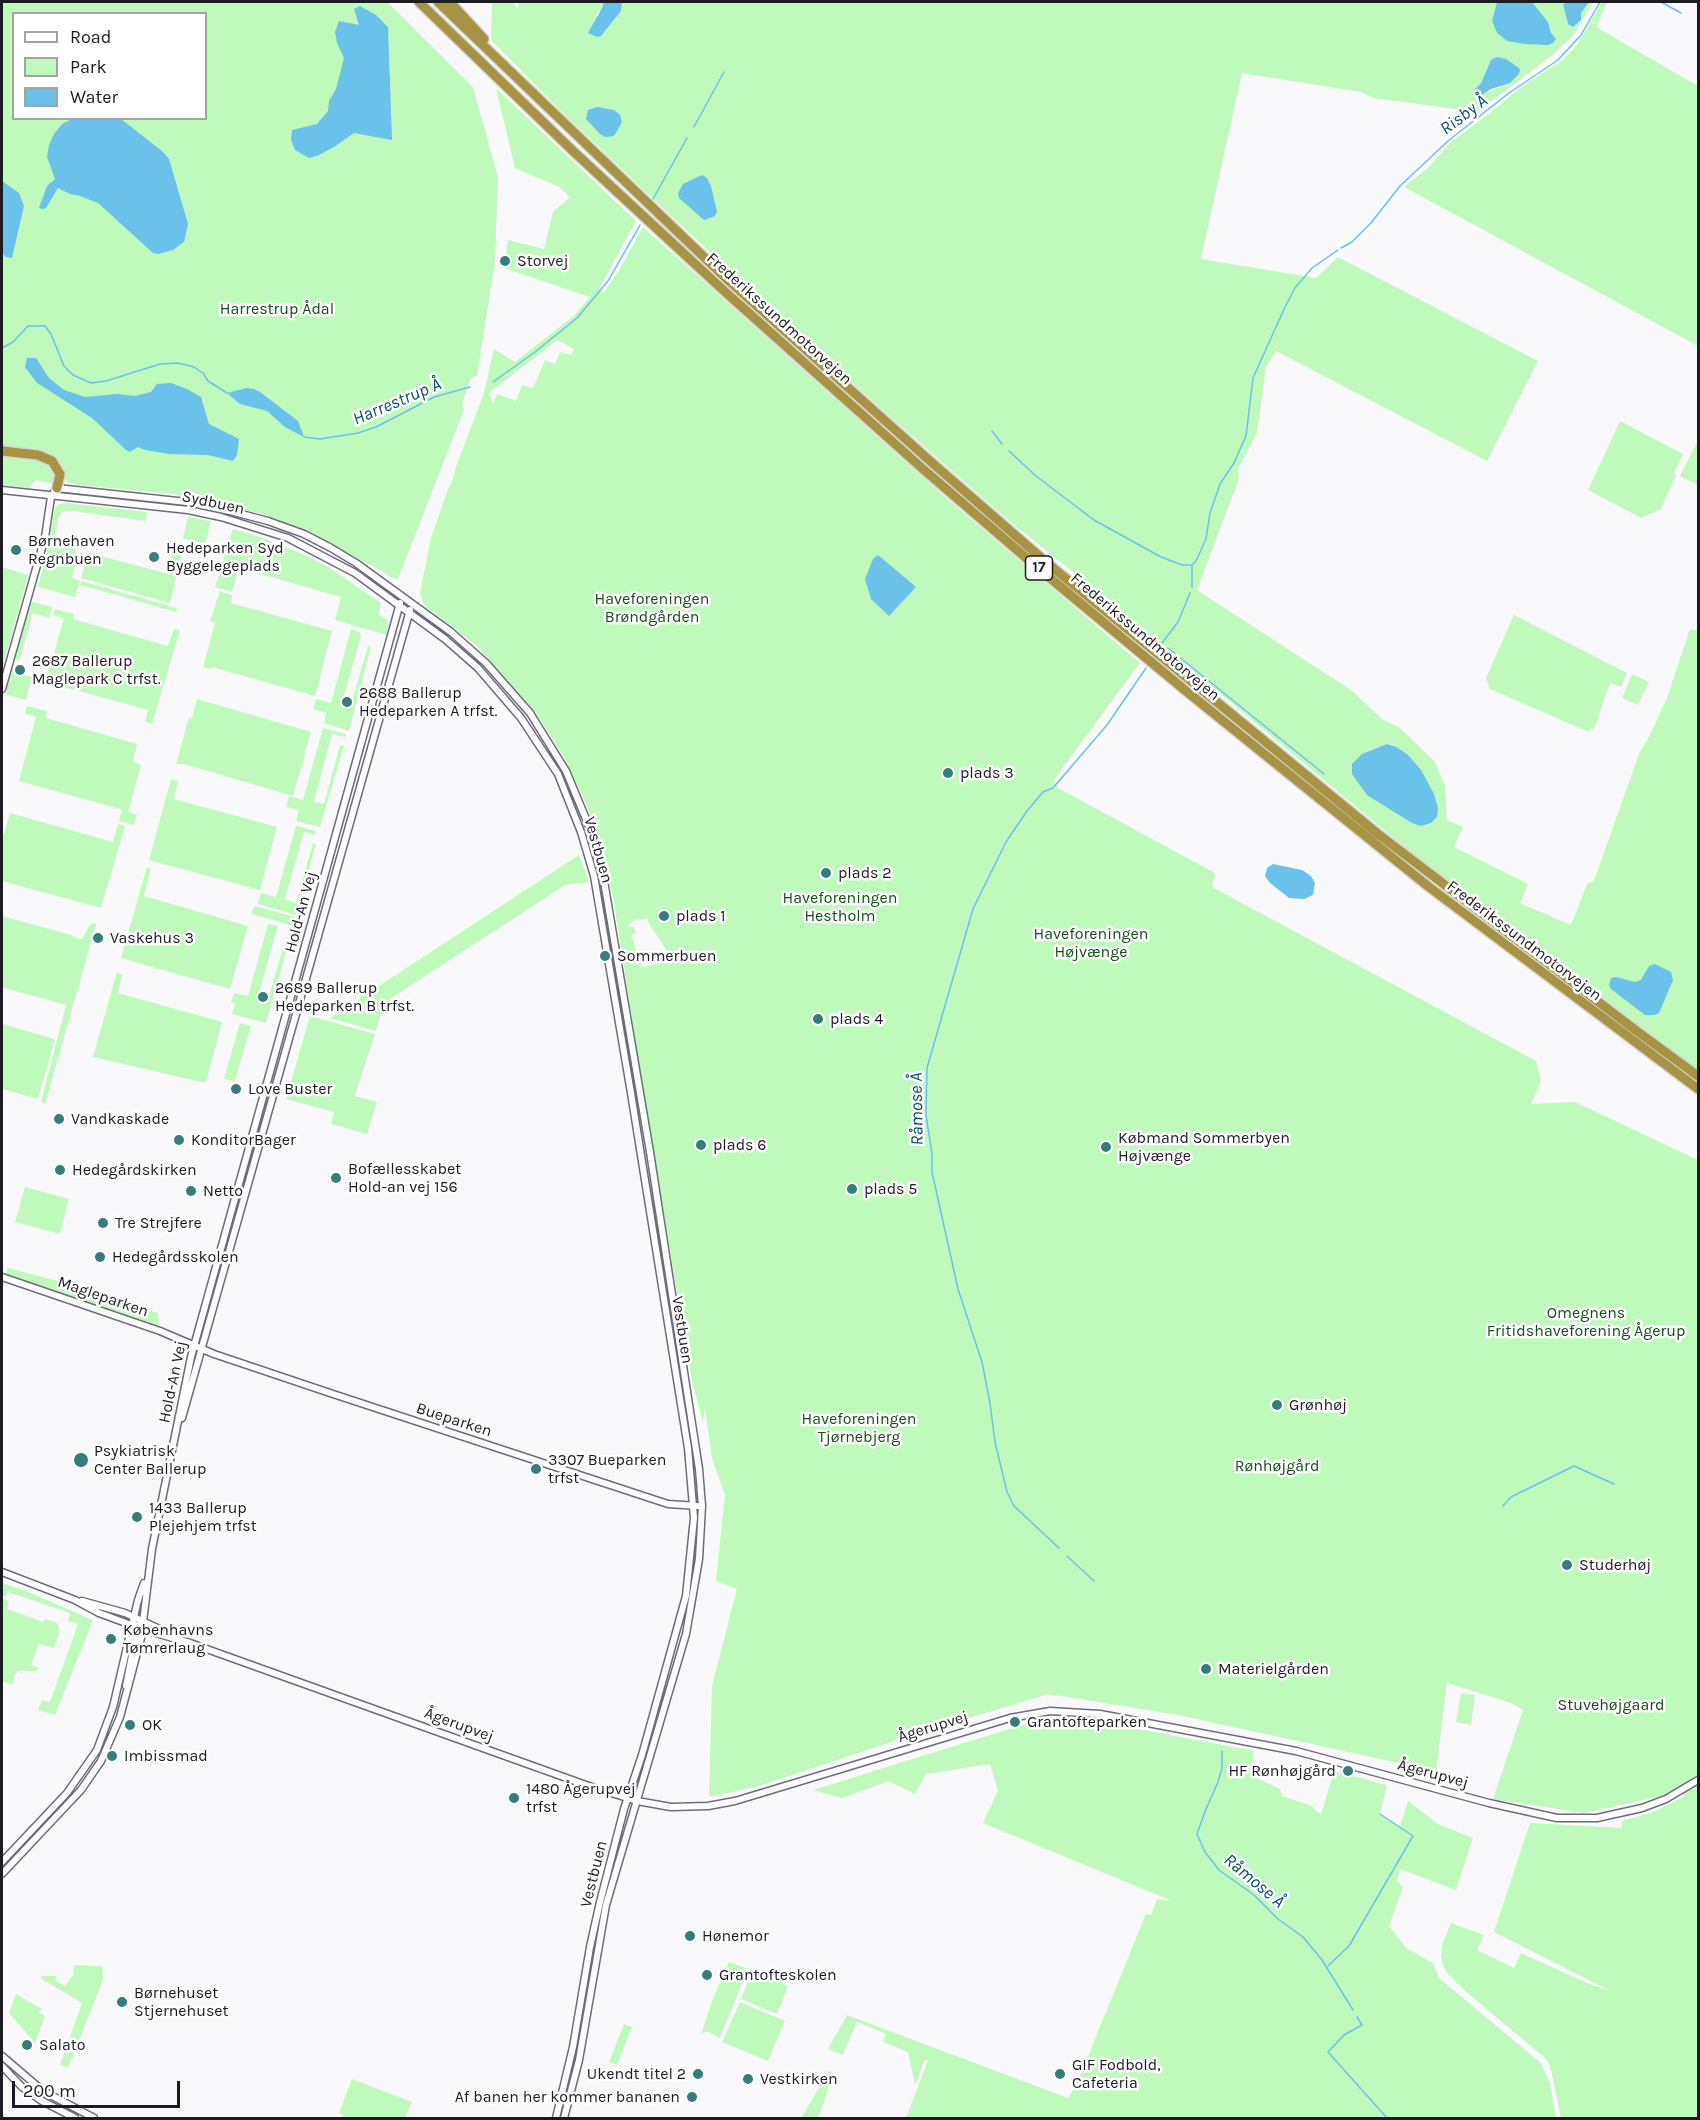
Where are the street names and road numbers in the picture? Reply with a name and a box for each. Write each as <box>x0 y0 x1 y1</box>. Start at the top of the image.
street label: Frederikssundmotorvejen <box>702 249 856 389</box>
street label: Sydbuen <box>180 487 246 519</box>
road number: 17 <box>1026 556 1052 580</box>
street label: Frederikssundmotorvejen <box>1067 569 1223 705</box>
street label: Vestbuen <box>579 815 617 885</box>
street label: Hold-An Vej <box>281 869 321 955</box>
street label: Frederikssundmotorvejen <box>1443 877 1605 1005</box>
street label: Magleparken <box>55 1272 151 1322</box>
street label: Vestbuen <box>667 1295 697 1365</box>
street label: Hold-An Vej <box>155 1339 191 1425</box>
street label: Bueparken <box>414 1399 494 1441</box>
street label: Ågerupvej <box>422 1704 496 1746</box>
street label: Ågerupvej <box>896 1707 970 1747</box>
street label: Ågerupvej <box>1395 1755 1471 1793</box>
street label: Vestbuen <box>576 1839 612 1909</box>

